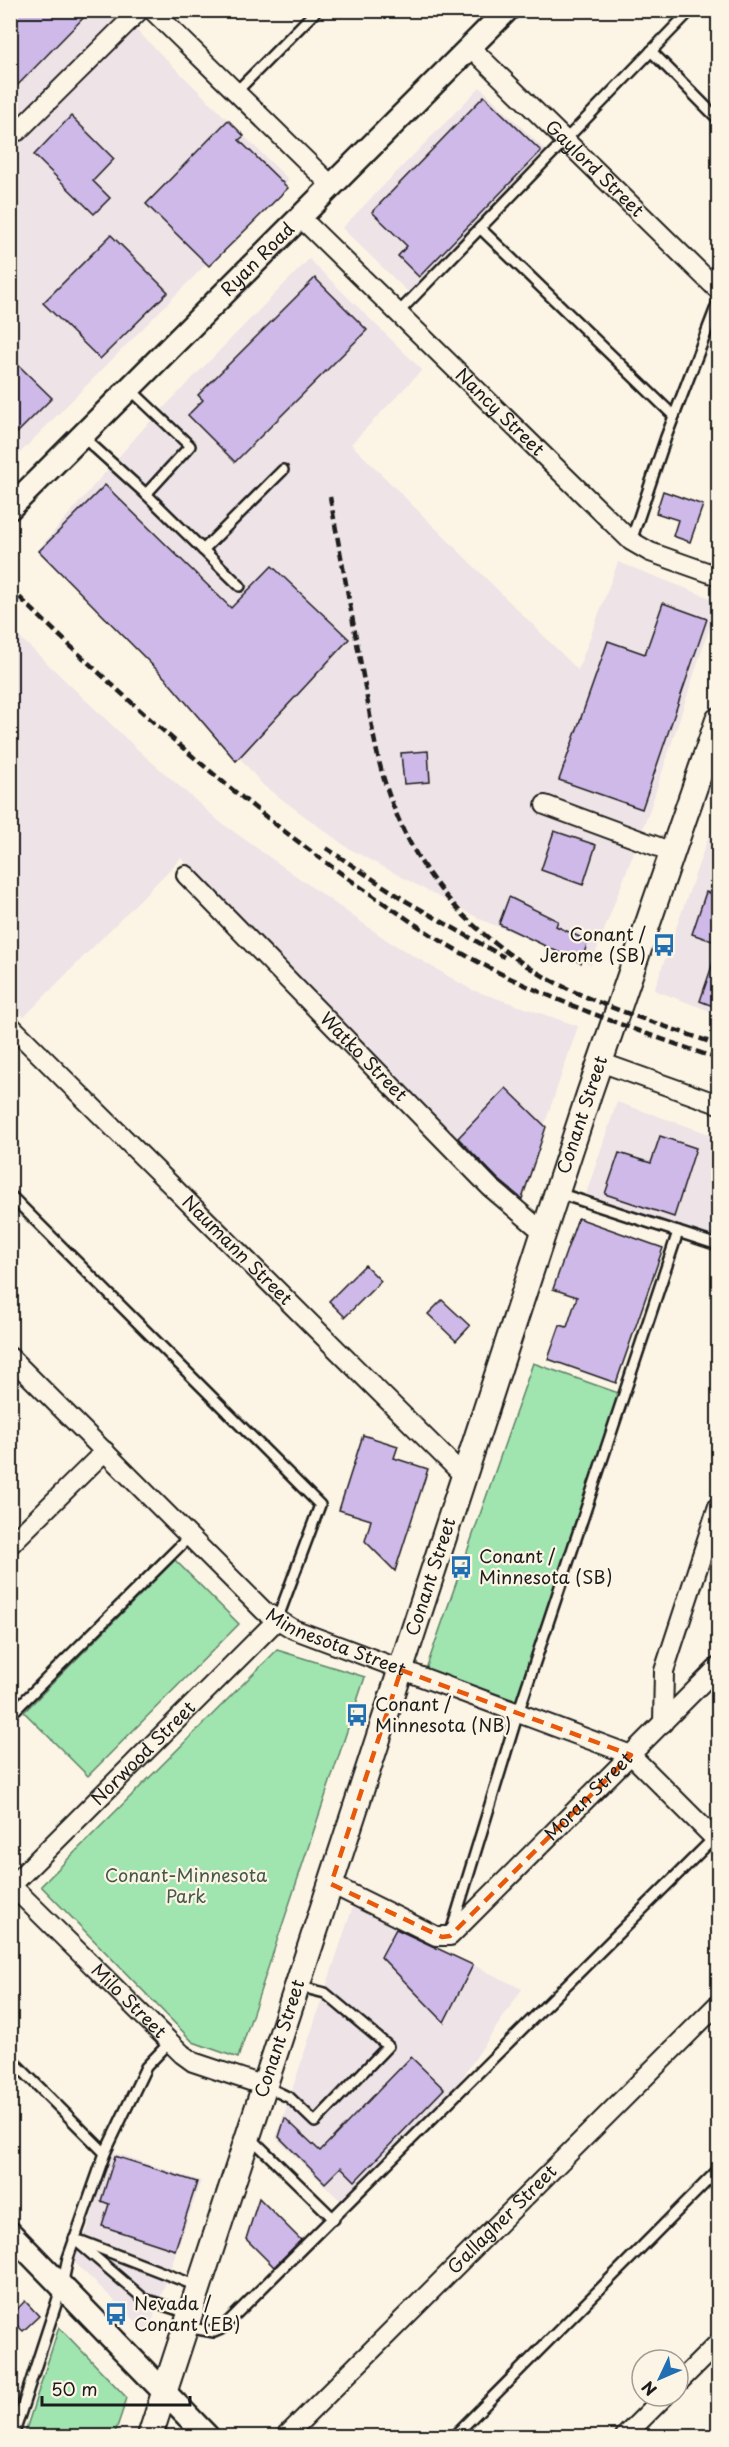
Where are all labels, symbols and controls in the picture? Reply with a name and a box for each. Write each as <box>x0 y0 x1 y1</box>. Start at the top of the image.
street label: Gaylord Street <box>540 113 651 223</box>
street label: Ryan Road <box>214 215 300 302</box>
street label: Nancy Street <box>450 361 551 461</box>
place label: Conant / Jerome (SB) <box>540 920 647 968</box>
bus stop icon: Conant / Jerome (SB) <box>651 932 677 958</box>
street label: Watko Street <box>314 1005 414 1107</box>
street label: Conant Street <box>549 1052 613 1177</box>
street label: Naumann Street <box>177 1188 299 1310</box>
street label: Conant Street <box>398 1514 462 1639</box>
place label: Conant / Minnesota (SB) <box>479 1542 613 1590</box>
bus stop icon: Conant / Minnesota (SB) <box>448 1554 474 1580</box>
street label: Minnesota Street <box>261 1600 410 1682</box>
place label: Conant / Minnesota (NB) <box>375 1690 511 1738</box>
street label: Norwood Street <box>84 1694 201 1811</box>
bus stop icon: Conant / Minnesota (NB) <box>344 1702 370 1728</box>
street label: Moran Street <box>537 1745 638 1846</box>
park label: Conant-Minnesota Park <box>105 1861 268 1909</box>
street label: Milo Street <box>86 1957 174 2044</box>
street label: Conant Street <box>247 1976 311 2101</box>
street label: Gallagher Street <box>440 2158 562 2279</box>
place label: Nevada / Conant (EB) <box>134 2289 240 2337</box>
bus stop icon: Nevada / Conant (EB) <box>103 2301 129 2327</box>
north arrow <box>630 2348 690 2408</box>
scale bar <box>42 2369 190 2407</box>
text: 50 m <box>51 2375 98 2402</box>
text: N <box>635 2376 662 2402</box>

